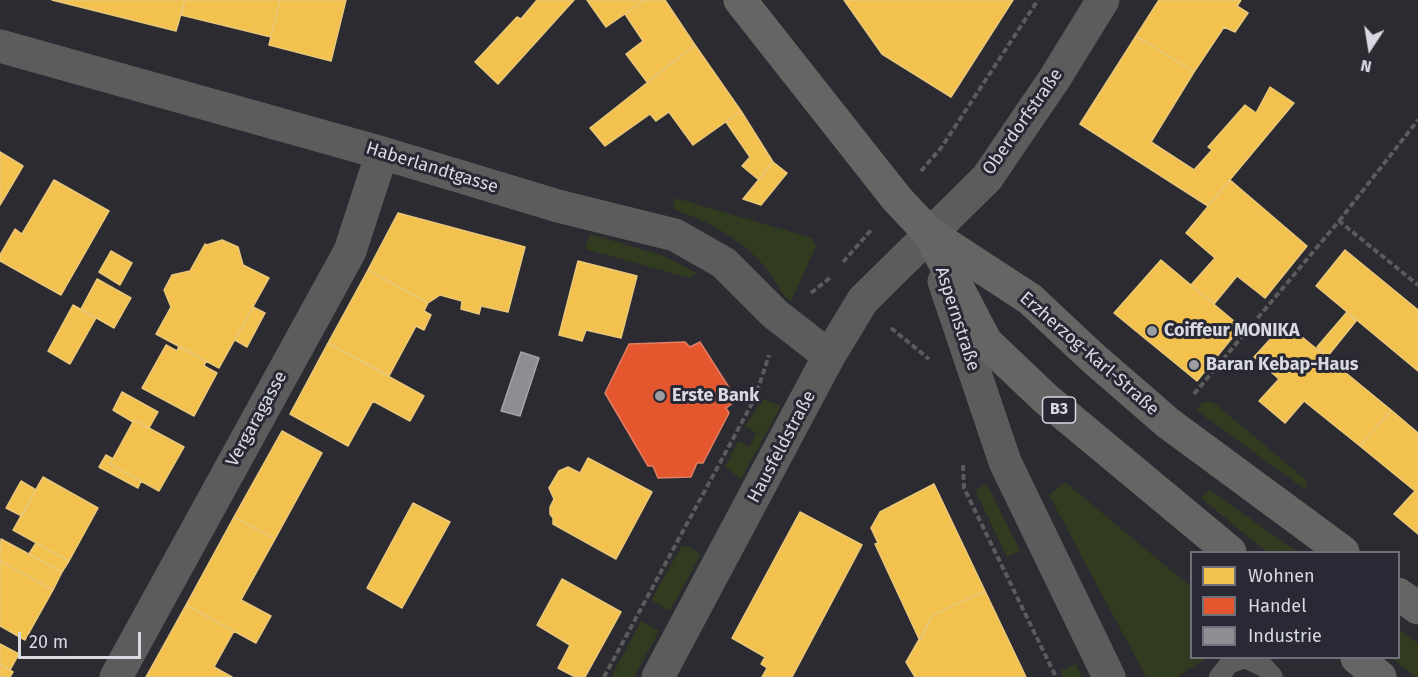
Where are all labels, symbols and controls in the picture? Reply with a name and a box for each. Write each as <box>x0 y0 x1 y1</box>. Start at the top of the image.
north arrow <box>1340 18 1400 78</box>
text: N <box>1359 56 1373 76</box>
street label: Oberdorfstraße <box>978 65 1068 179</box>
street label: Haberlandtgasse <box>363 138 501 198</box>
street label: Aspernstraße <box>930 264 984 374</box>
street label: Erzherzog-Karl-Straße <box>1015 288 1163 420</box>
place label: Coiffeur MONIKA <box>1164 320 1300 342</box>
marker: Coiffeur MONIKA <box>1145 324 1159 338</box>
place label: Baran Kebap-Haus <box>1206 354 1358 376</box>
marker: Baran Kebap-Haus <box>1187 358 1201 372</box>
street label: Vergaragasse <box>222 367 292 471</box>
place label: Erste Bank <box>672 385 759 407</box>
street label: Hausfeldstraße <box>743 387 821 507</box>
marker: Erste Bank <box>653 389 667 403</box>
road number: B3 <box>1042 397 1076 423</box>
legend <box>1190 551 1400 659</box>
text: Wohnen <box>1248 565 1315 587</box>
text: Handel <box>1248 595 1306 617</box>
scale bar <box>21 620 144 658</box>
text: Industrie <box>1248 625 1322 647</box>
text: 20 m <box>29 631 68 653</box>

